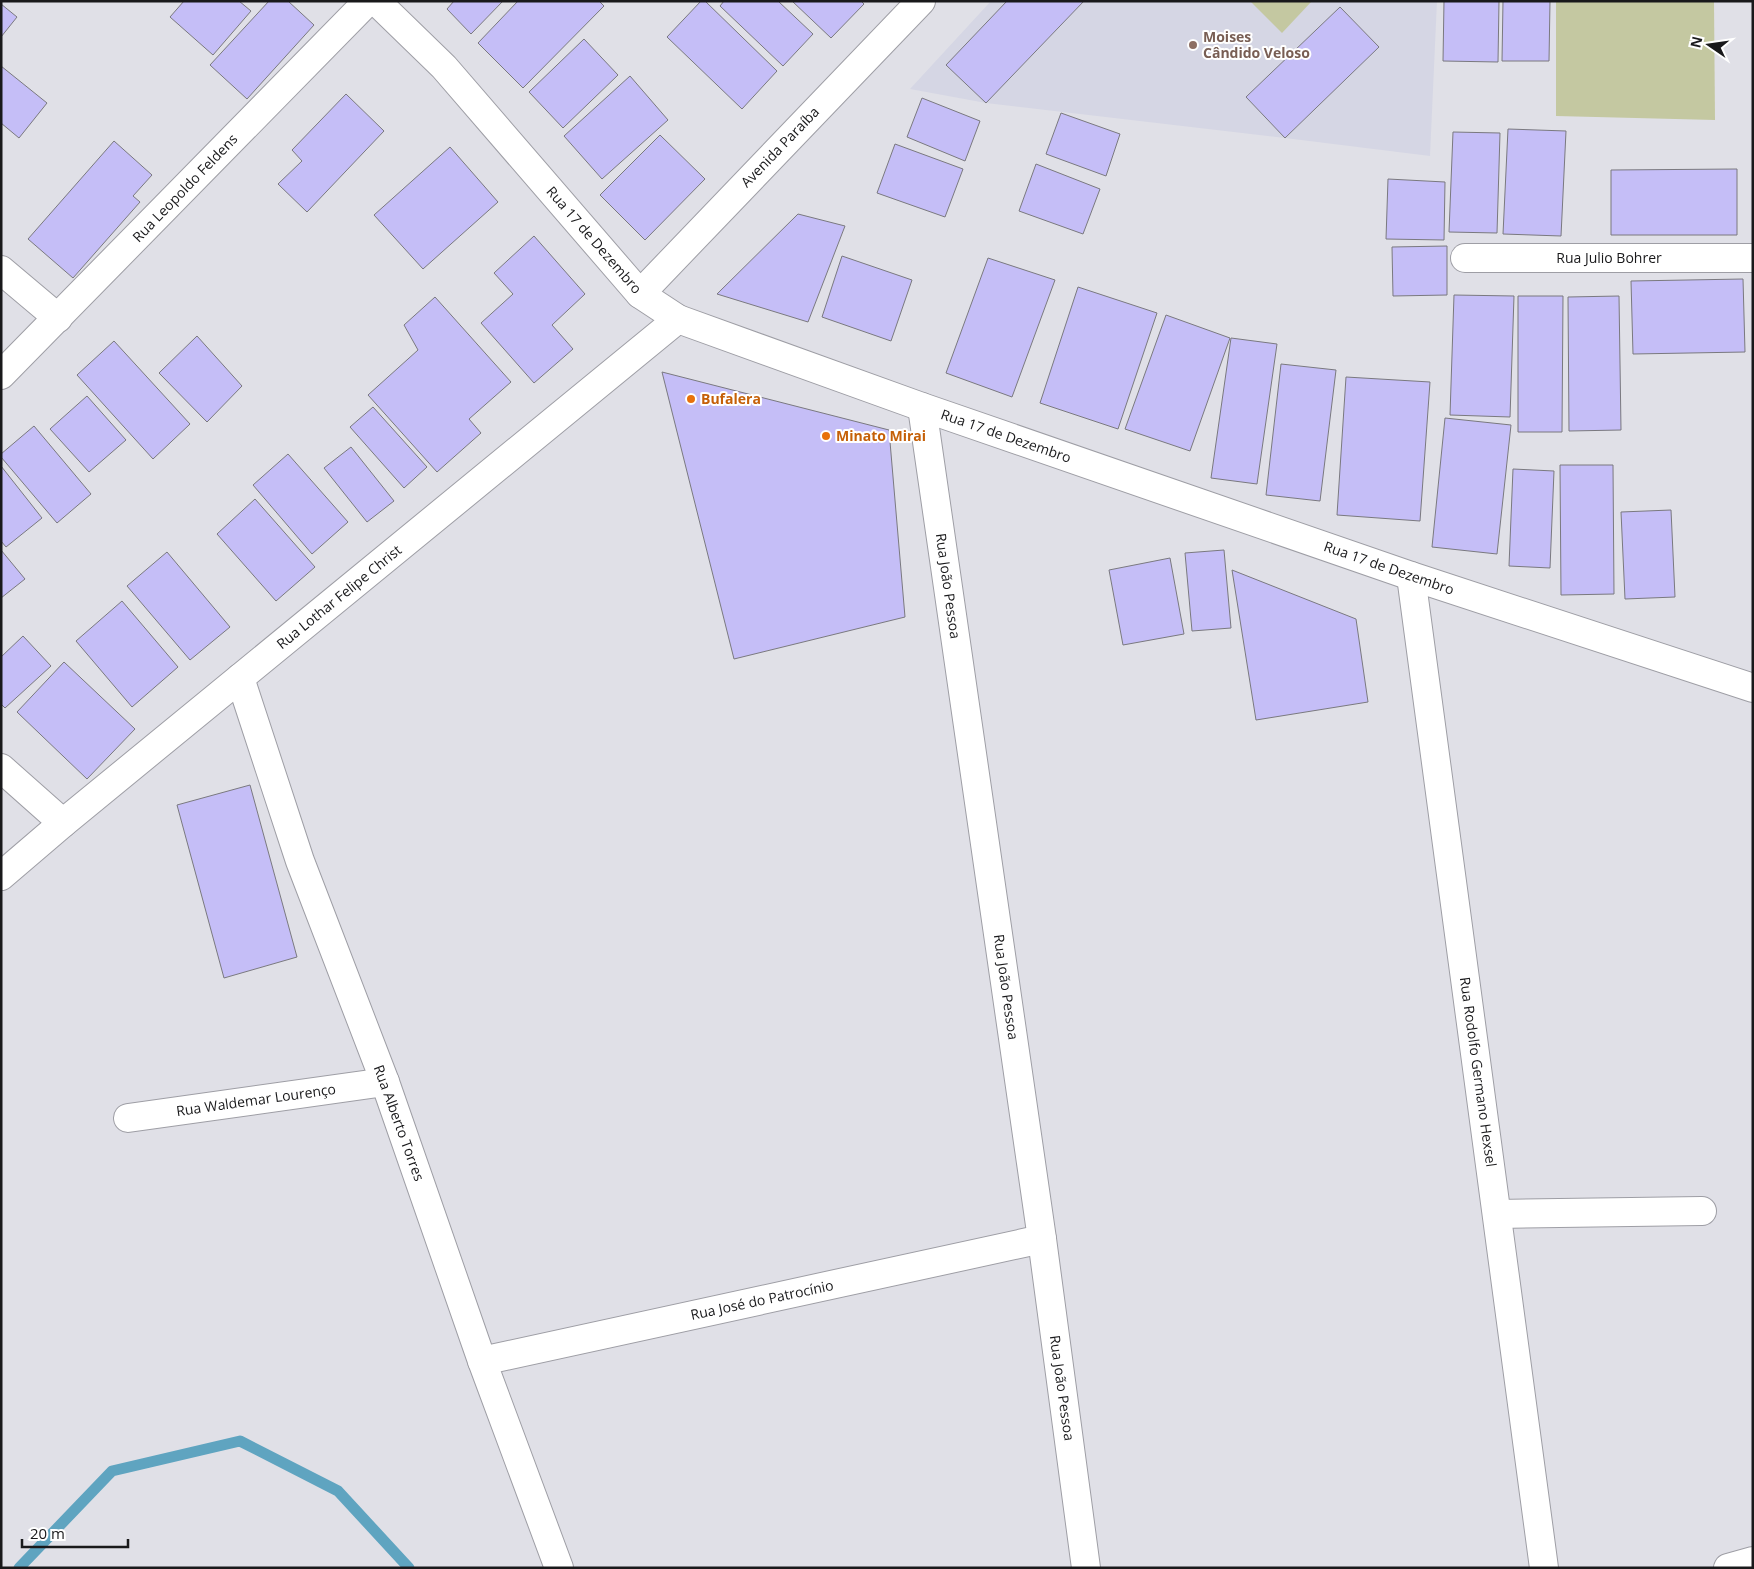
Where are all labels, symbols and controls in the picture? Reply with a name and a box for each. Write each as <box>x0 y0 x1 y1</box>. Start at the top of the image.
north arrow <box>1684 20 1734 70</box>
place label: Moises Cândido Veloso <box>1203 27 1310 62</box>
text: N <box>1685 34 1706 50</box>
marker: Moises Cândido Veloso <box>1187 39 1199 51</box>
street label: Avenida Paraíba <box>736 102 823 191</box>
street label: Rua Leopoldo Feldens <box>128 129 242 246</box>
street label: Rua 17 de Dezembro <box>542 182 646 297</box>
street label: Rua Julio Bohrer <box>1556 248 1662 267</box>
place label: Bufalera <box>701 389 761 408</box>
marker: Bufalera <box>685 393 697 405</box>
street label: Rua 17 de Dezembro <box>939 404 1074 467</box>
place label: Minato Mirai <box>836 426 926 445</box>
marker: Minato Mirai <box>820 430 832 442</box>
street label: Rua João Pessoa <box>932 532 965 640</box>
street label: Rua 17 de Dezembro <box>1322 536 1457 599</box>
street label: Rua Lothar Felipe Christ <box>272 540 405 653</box>
street label: Rua João Pessoa <box>990 933 1023 1041</box>
street label: Rua Rodolfo Germano Hexsel <box>1456 976 1501 1168</box>
street label: Rua Alberto Torres <box>370 1062 429 1184</box>
street label: Rua Waldemar Lourenço <box>175 1079 337 1120</box>
street label: Rua José do Patrocínio <box>689 1275 835 1324</box>
street label: Rua João Pessoa <box>1046 1334 1079 1442</box>
scale bar <box>22 1516 129 1548</box>
text: 20 m <box>30 1523 65 1543</box>

